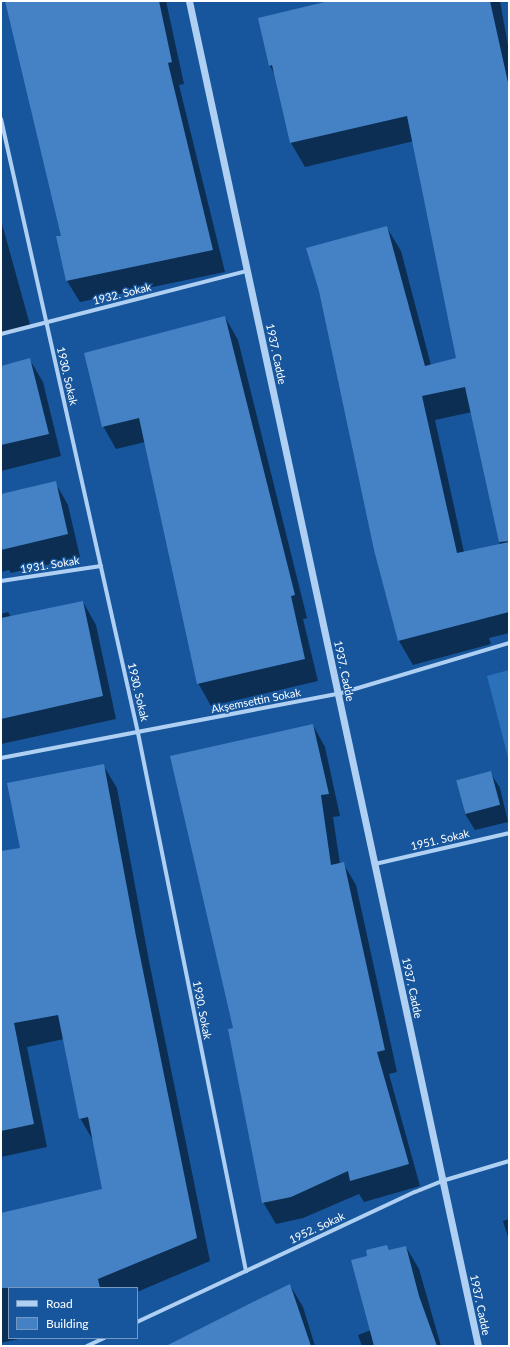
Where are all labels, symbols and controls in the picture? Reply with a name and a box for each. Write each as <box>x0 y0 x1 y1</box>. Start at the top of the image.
street label: 1932. Sokak <box>91 280 153 308</box>
street label: 1937. Cadde <box>263 322 289 386</box>
street label: 1930. Sokak <box>54 345 80 407</box>
street label: 1931. Sokak <box>19 554 81 576</box>
street label: 1937. Cadde <box>331 639 357 703</box>
street label: 1930. Sokak <box>125 661 151 723</box>
street label: Akşemsettin Sokak <box>210 686 302 716</box>
street label: 1951. Sokak <box>409 827 471 853</box>
street label: 1937. Cadde <box>399 956 425 1020</box>
street label: 1930. Sokak <box>190 979 214 1041</box>
street label: 1952. Sokak <box>287 1209 347 1247</box>
street label: 1937. Cadde <box>467 1273 493 1337</box>
legend <box>8 1287 138 1339</box>
text: Road <box>46 1296 73 1311</box>
text: Building <box>46 1316 89 1331</box>

